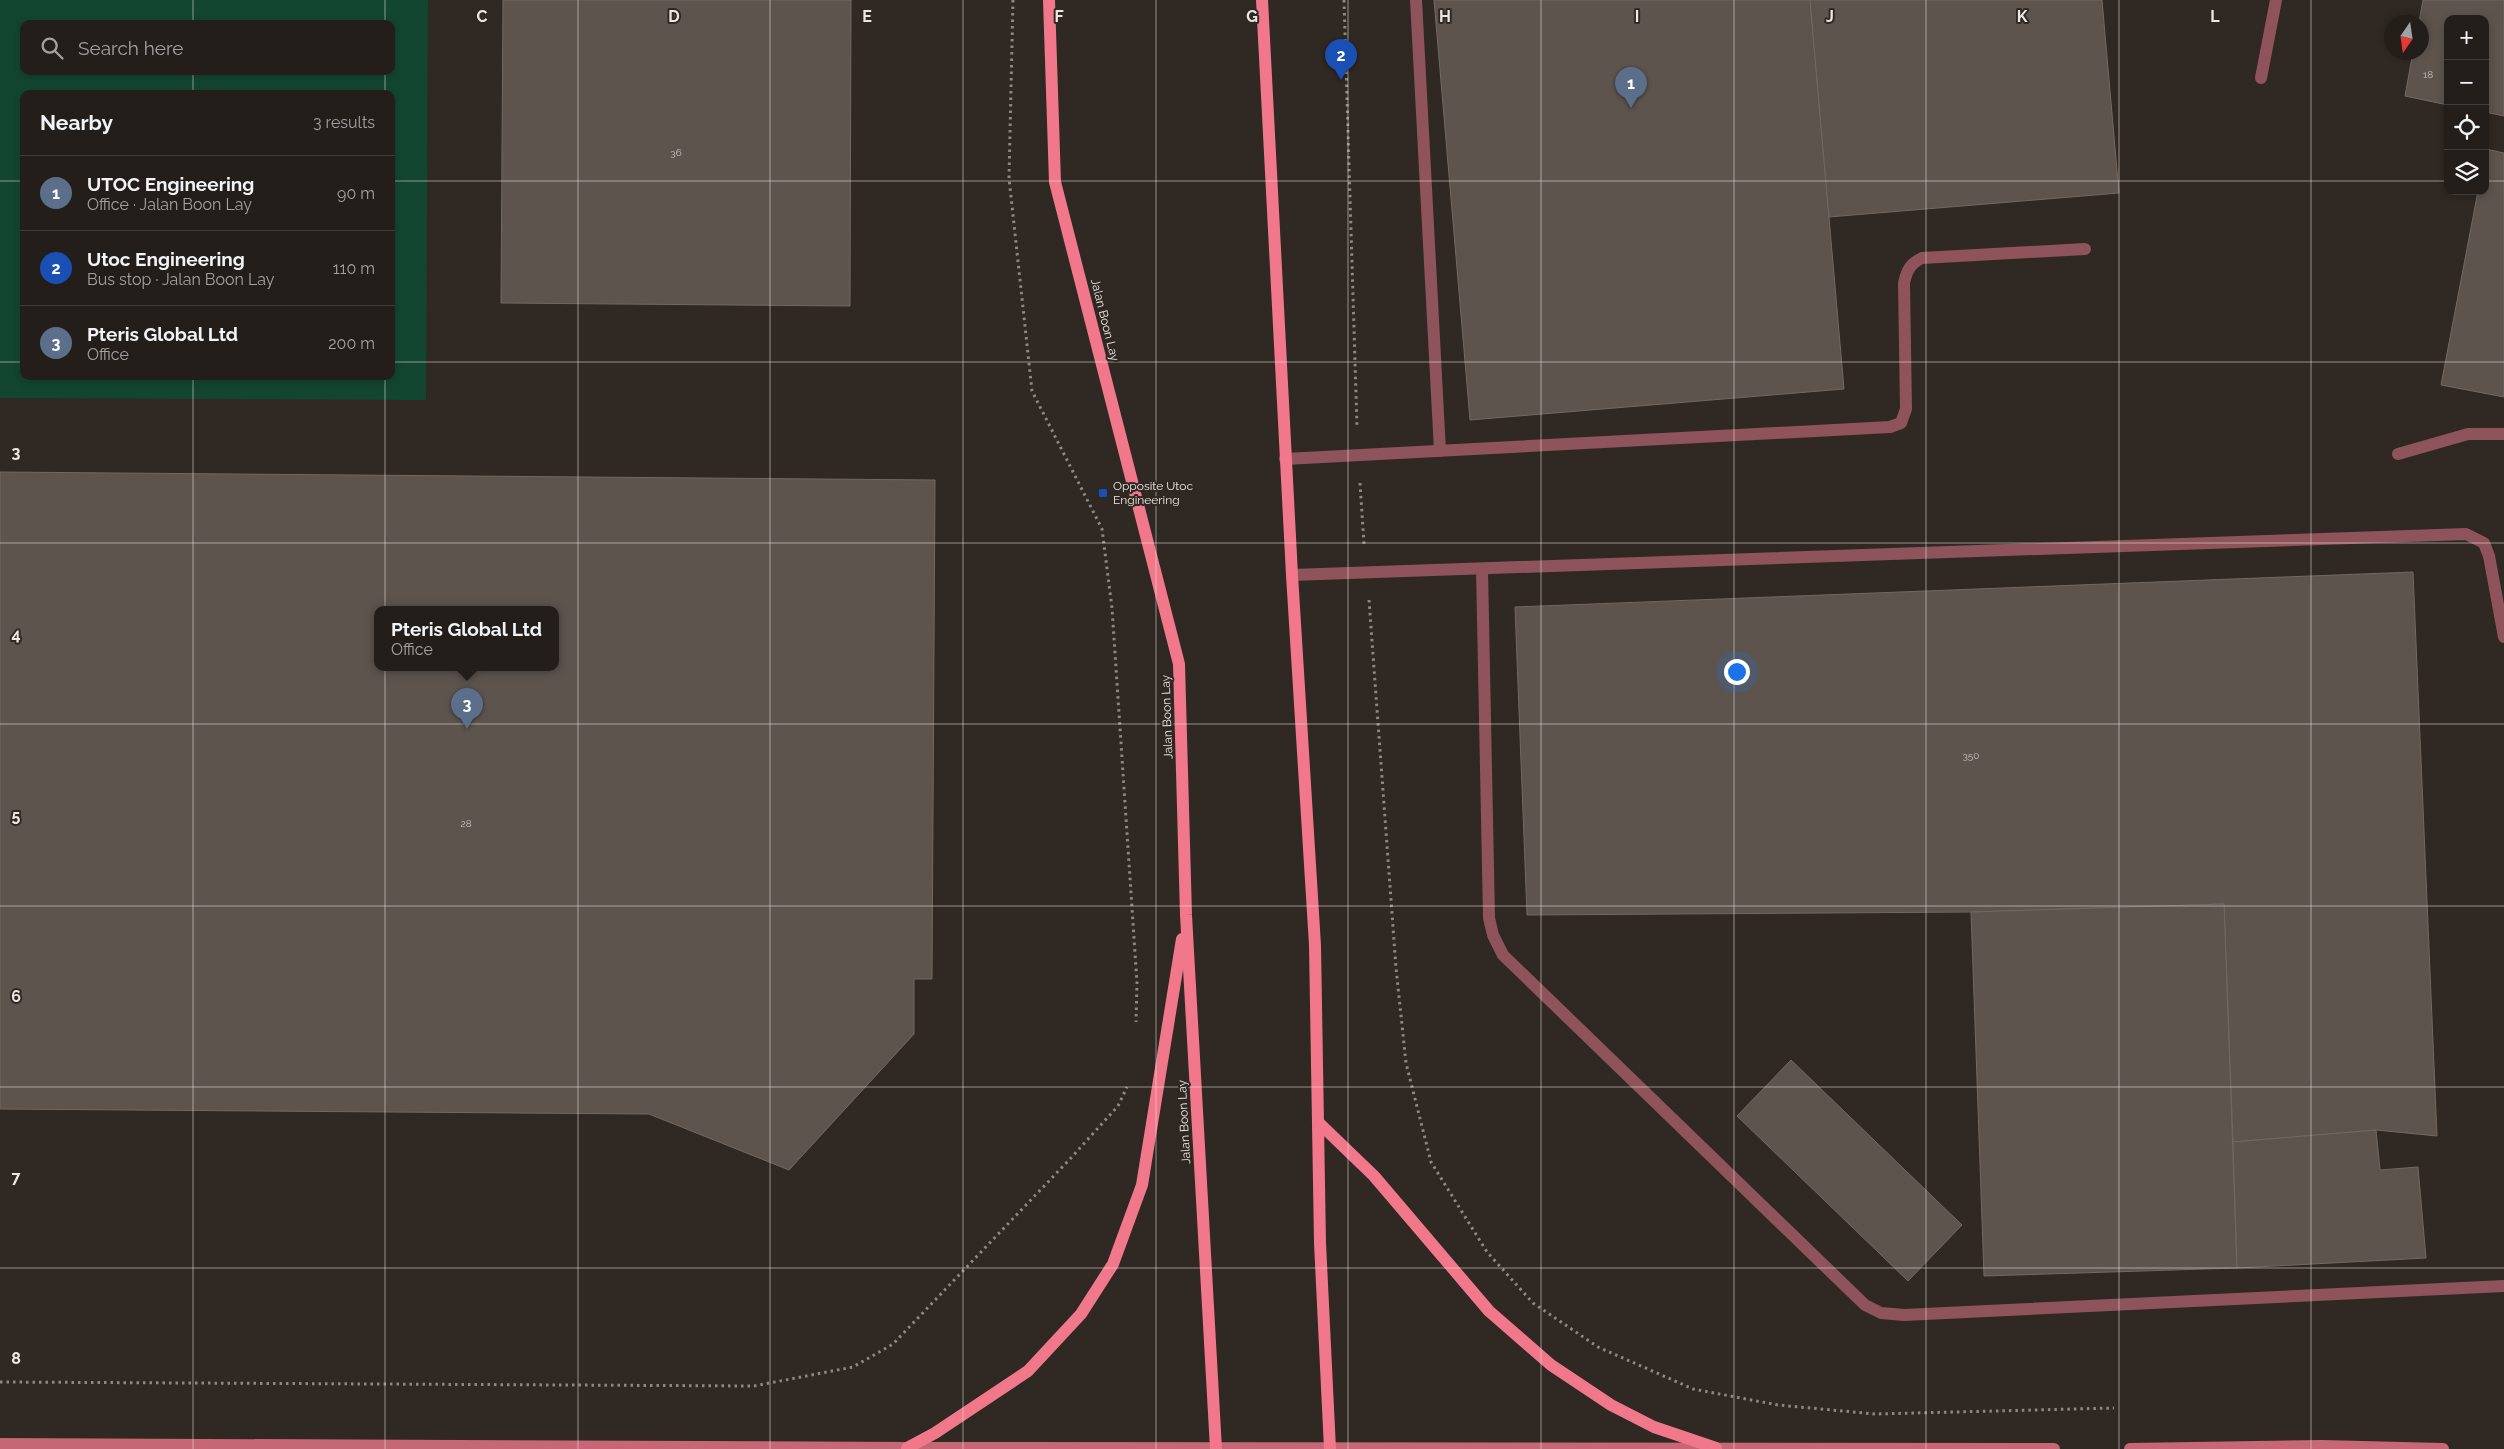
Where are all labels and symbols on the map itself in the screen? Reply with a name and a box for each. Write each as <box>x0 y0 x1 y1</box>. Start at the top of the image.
text: C <box>477 7 488 26</box>
text: D <box>668 7 680 26</box>
text: E <box>862 7 872 26</box>
text: F <box>1054 7 1064 26</box>
text: G <box>1246 7 1258 26</box>
text: H <box>1439 7 1451 26</box>
text: I <box>1635 7 1639 26</box>
text: J <box>1826 7 1834 26</box>
text: K <box>2017 7 2028 26</box>
text: L <box>2210 7 2220 26</box>
north arrow <box>2384 15 2429 60</box>
pin: 2 <box>1325 39 1357 80</box>
pin: 1 <box>1615 67 1647 108</box>
house number: 18 <box>2423 69 2433 80</box>
house number: 36 <box>670 147 682 158</box>
street label: Jalan Boon Lay <box>1088 277 1122 363</box>
text: 3 <box>12 443 21 462</box>
place label: Opposite Utoc Engineering <box>1113 479 1193 507</box>
marker: Opposite Utoc Engineering <box>1097 487 1109 499</box>
text: 4 <box>11 625 21 644</box>
your location <box>1724 659 1750 685</box>
street label: Jalan Boon Lay <box>1159 674 1175 759</box>
pin: 3 <box>451 688 483 729</box>
house number: 350 <box>1963 750 1979 761</box>
text: 5 <box>12 806 21 825</box>
house number: 28 <box>460 818 472 829</box>
text: 6 <box>11 987 21 1006</box>
street label: Jalan Boon Lay <box>1175 1079 1193 1164</box>
text: 7 <box>12 1168 21 1187</box>
text: 8 <box>11 1349 21 1368</box>

